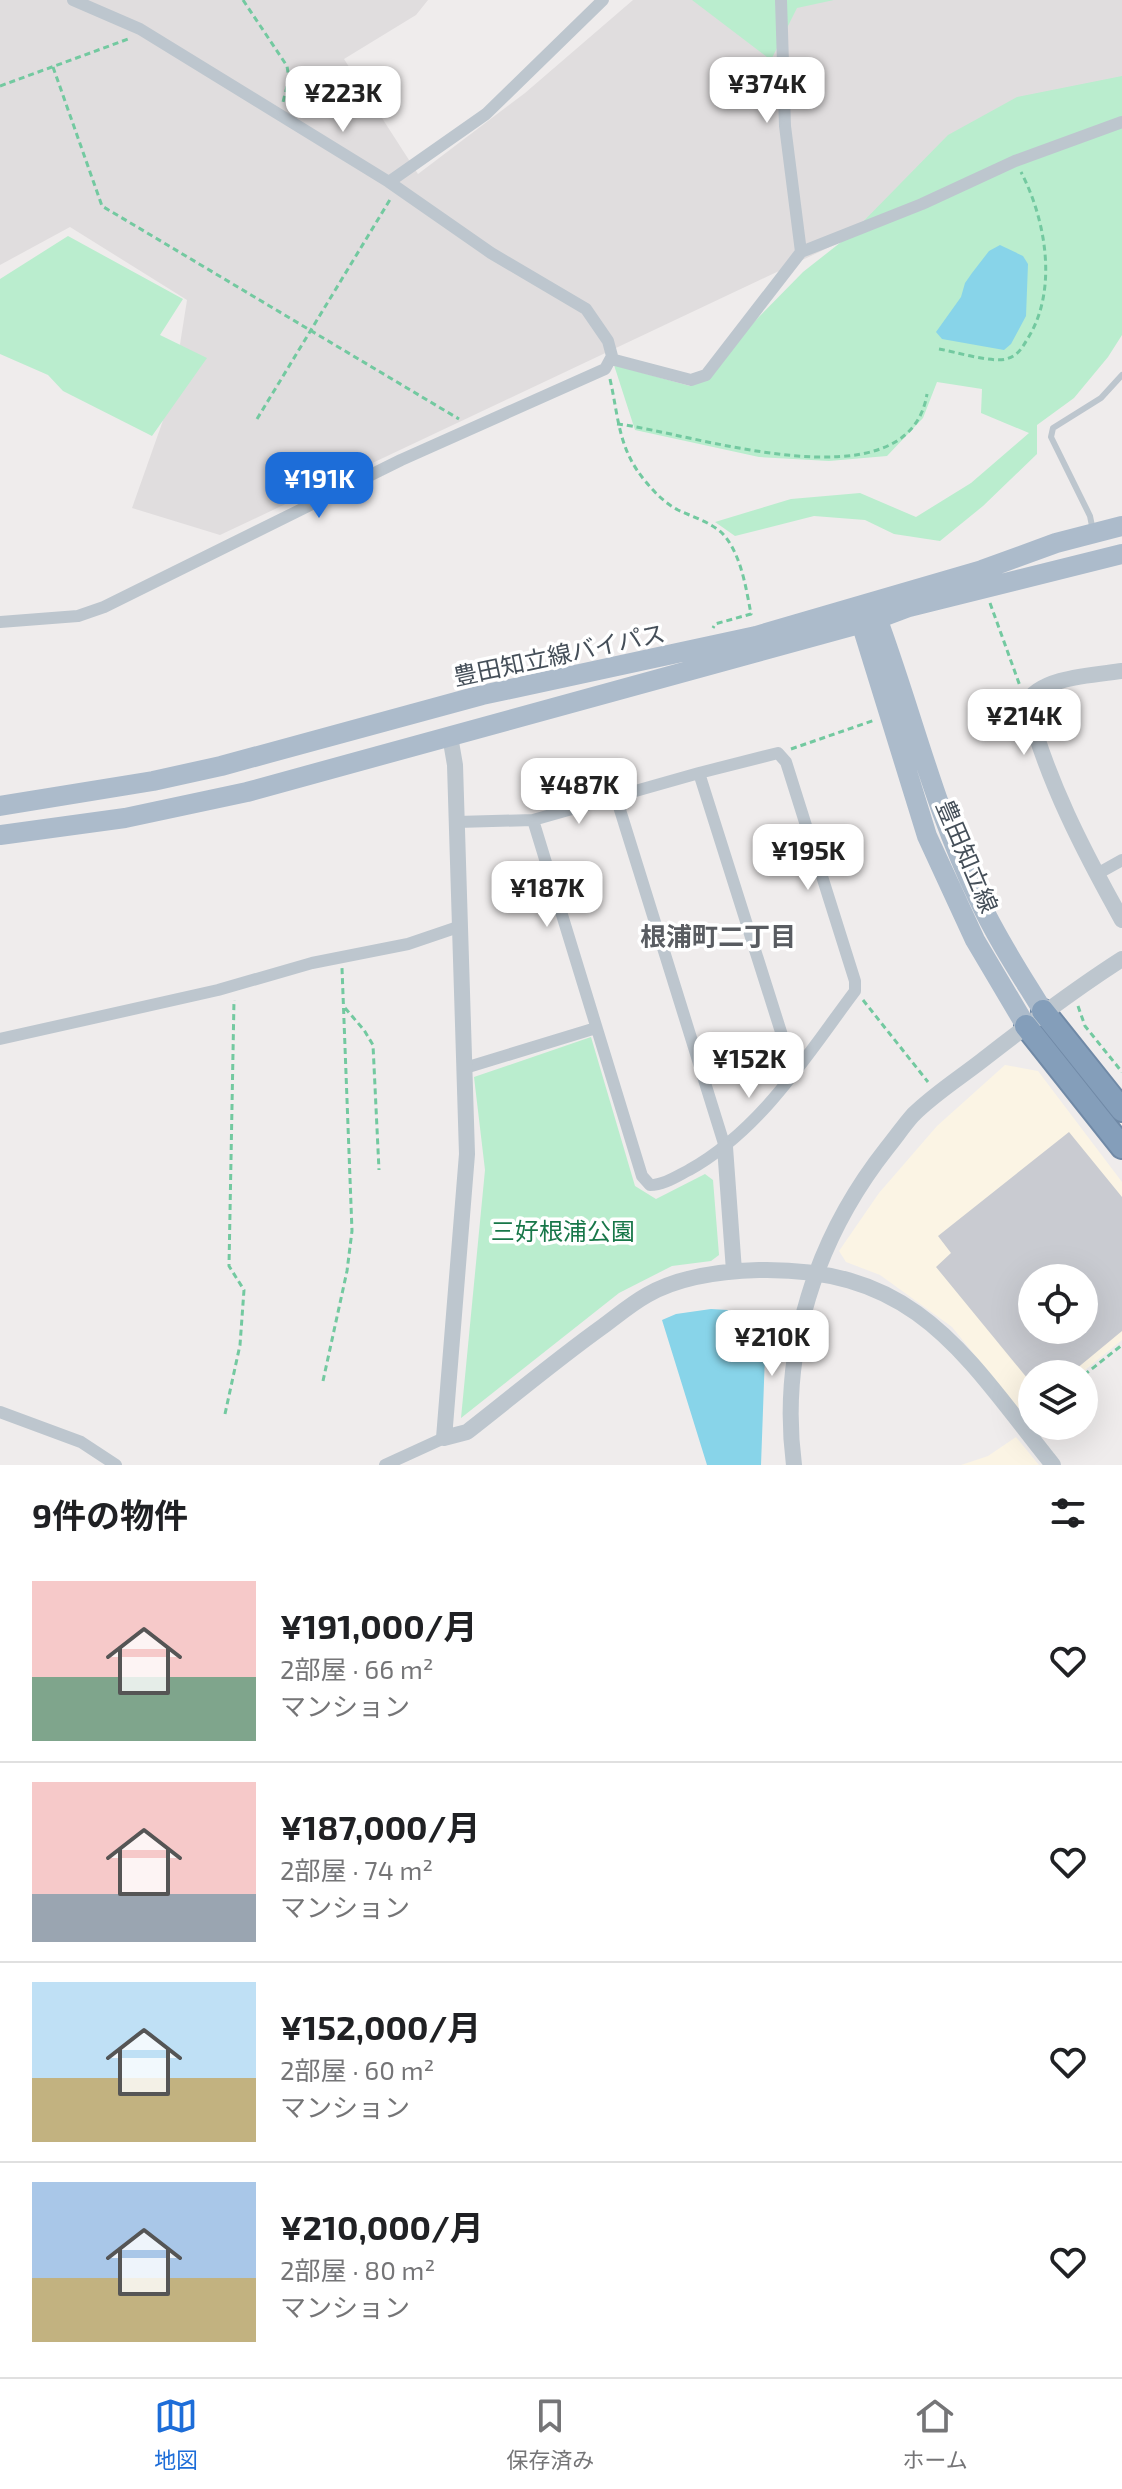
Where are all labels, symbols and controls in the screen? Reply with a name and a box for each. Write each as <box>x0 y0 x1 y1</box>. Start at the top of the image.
pin: ¥374K <box>711 57 823 125</box>
pin: ¥223K <box>287 66 399 134</box>
text: ¥374K <box>728 67 806 98</box>
text: ¥223K <box>304 76 382 107</box>
pin: ¥191K <box>263 452 375 520</box>
text: ¥191K <box>283 462 355 493</box>
street label: 豊田知立線バイパス <box>451 617 667 691</box>
pin: ¥214K <box>968 689 1080 757</box>
text: ¥214K <box>986 699 1062 730</box>
pin: ¥487K <box>523 758 635 826</box>
text: ¥487K <box>539 768 619 799</box>
street label: 豊田知立線 <box>931 795 1005 917</box>
pin: ¥195K <box>752 824 864 892</box>
text: ¥195K <box>771 834 845 865</box>
pin: ¥187K <box>491 861 603 929</box>
text: ¥187K <box>510 871 584 902</box>
district label: 根浦町二丁目 <box>640 920 796 951</box>
pin: ¥152K <box>693 1032 805 1100</box>
text: ¥152K <box>712 1042 786 1073</box>
park label: 三好根浦公園 <box>491 1216 635 1245</box>
map controls <box>1018 1264 1098 1440</box>
button: locate <box>1018 1264 1098 1344</box>
pin: ¥210K <box>716 1310 828 1378</box>
text: ¥210K <box>734 1320 810 1351</box>
button: layers <box>1018 1360 1098 1440</box>
icon: filters <box>1046 1491 1090 1535</box>
text: 9件の物件 <box>32 1494 188 1535</box>
text: ¥191,000/月 <box>280 1605 477 1646</box>
icon: home <box>96 1613 192 1709</box>
icon: heart <box>1046 1639 1090 1683</box>
text: 2部屋 · 66 m² <box>280 1653 433 1684</box>
text: マンション <box>280 1690 410 1721</box>
text: ¥187,000/月 <box>280 1806 480 1847</box>
icon: home <box>96 1814 192 1910</box>
icon: heart <box>1046 1840 1090 1884</box>
text: 2部屋 · 74 m² <box>280 1854 433 1885</box>
text: マンション <box>280 1891 410 1922</box>
text: ¥152,000/月 <box>280 2006 481 2047</box>
icon: home <box>96 2014 192 2110</box>
icon: heart <box>1046 2040 1090 2084</box>
text: 2部屋 · 60 m² <box>280 2054 434 2085</box>
text: マンション <box>280 2091 410 2122</box>
text: ¥210,000/月 <box>280 2206 484 2247</box>
icon: home <box>96 2214 192 2310</box>
icon: heart <box>1046 2240 1090 2284</box>
text: 2部屋 · 80 m² <box>280 2254 435 2285</box>
text: マンション <box>280 2291 410 2322</box>
tab: 地図 <box>154 2394 198 2474</box>
tab: 保存済み <box>506 2394 594 2474</box>
tab: ホーム <box>903 2394 968 2474</box>

